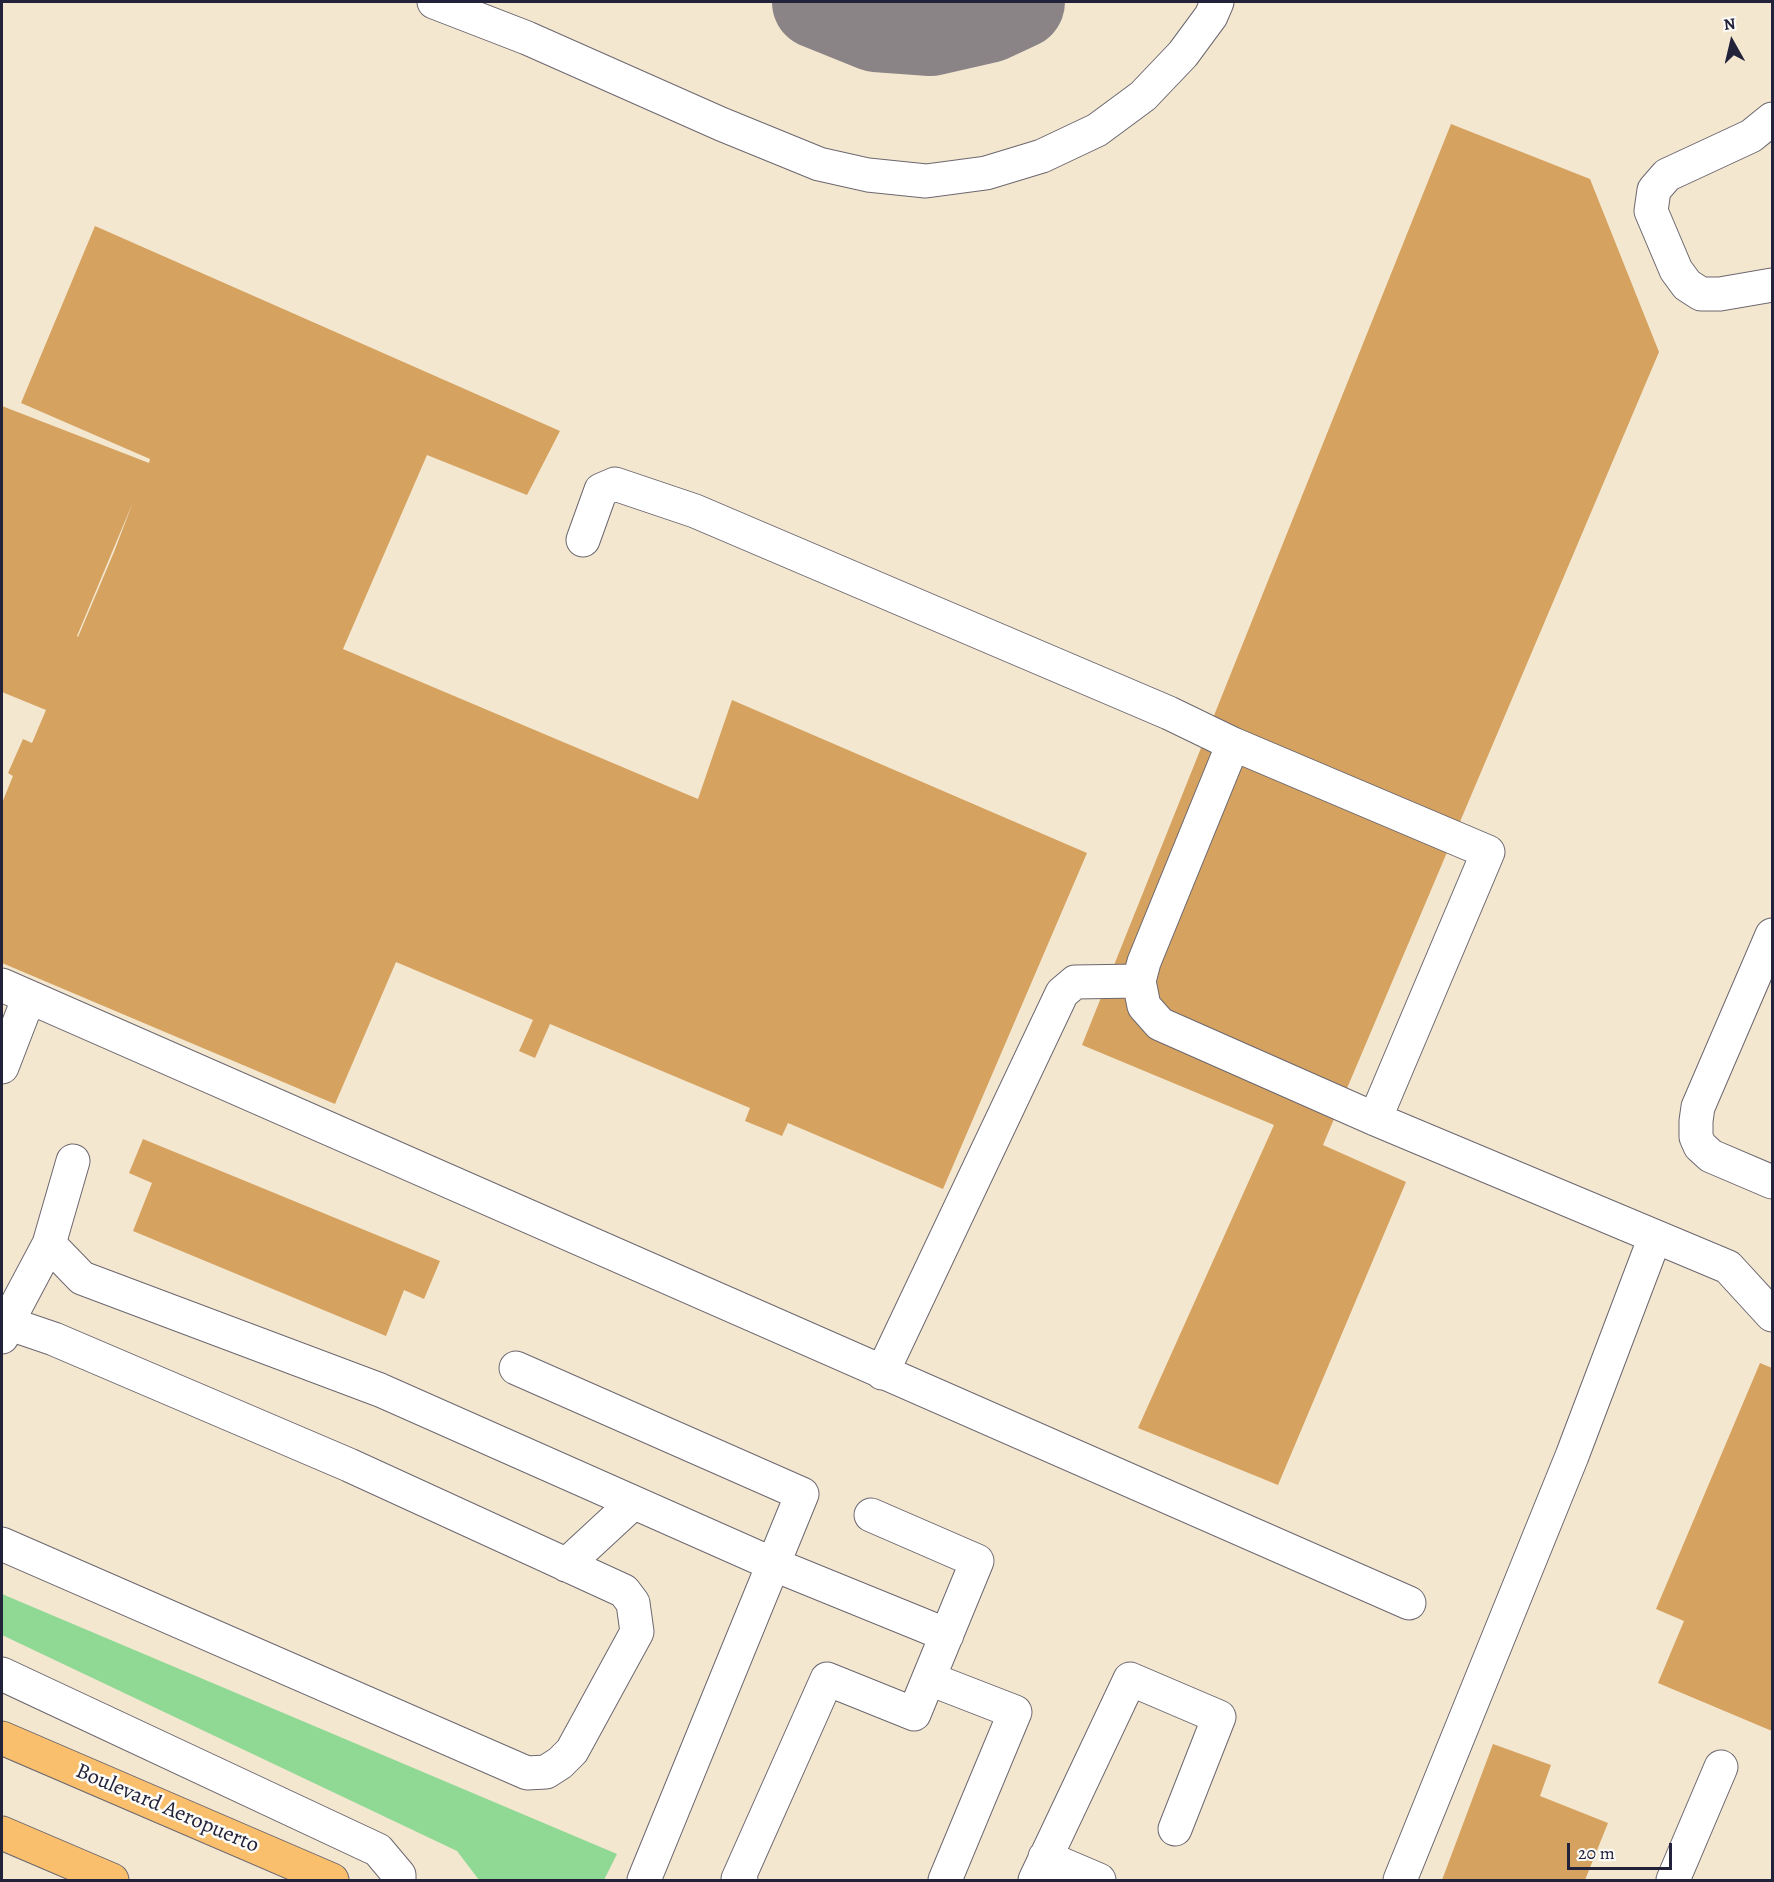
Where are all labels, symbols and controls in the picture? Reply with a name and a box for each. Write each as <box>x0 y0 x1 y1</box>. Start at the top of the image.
north arrow <box>1702 12 1762 72</box>
text: N <box>1722 12 1737 36</box>
street label: Boulevard Aeropuerto <box>71 1758 263 1860</box>
scale bar <box>1570 1831 1675 1869</box>
text: 20 m <box>1578 1841 1615 1865</box>

